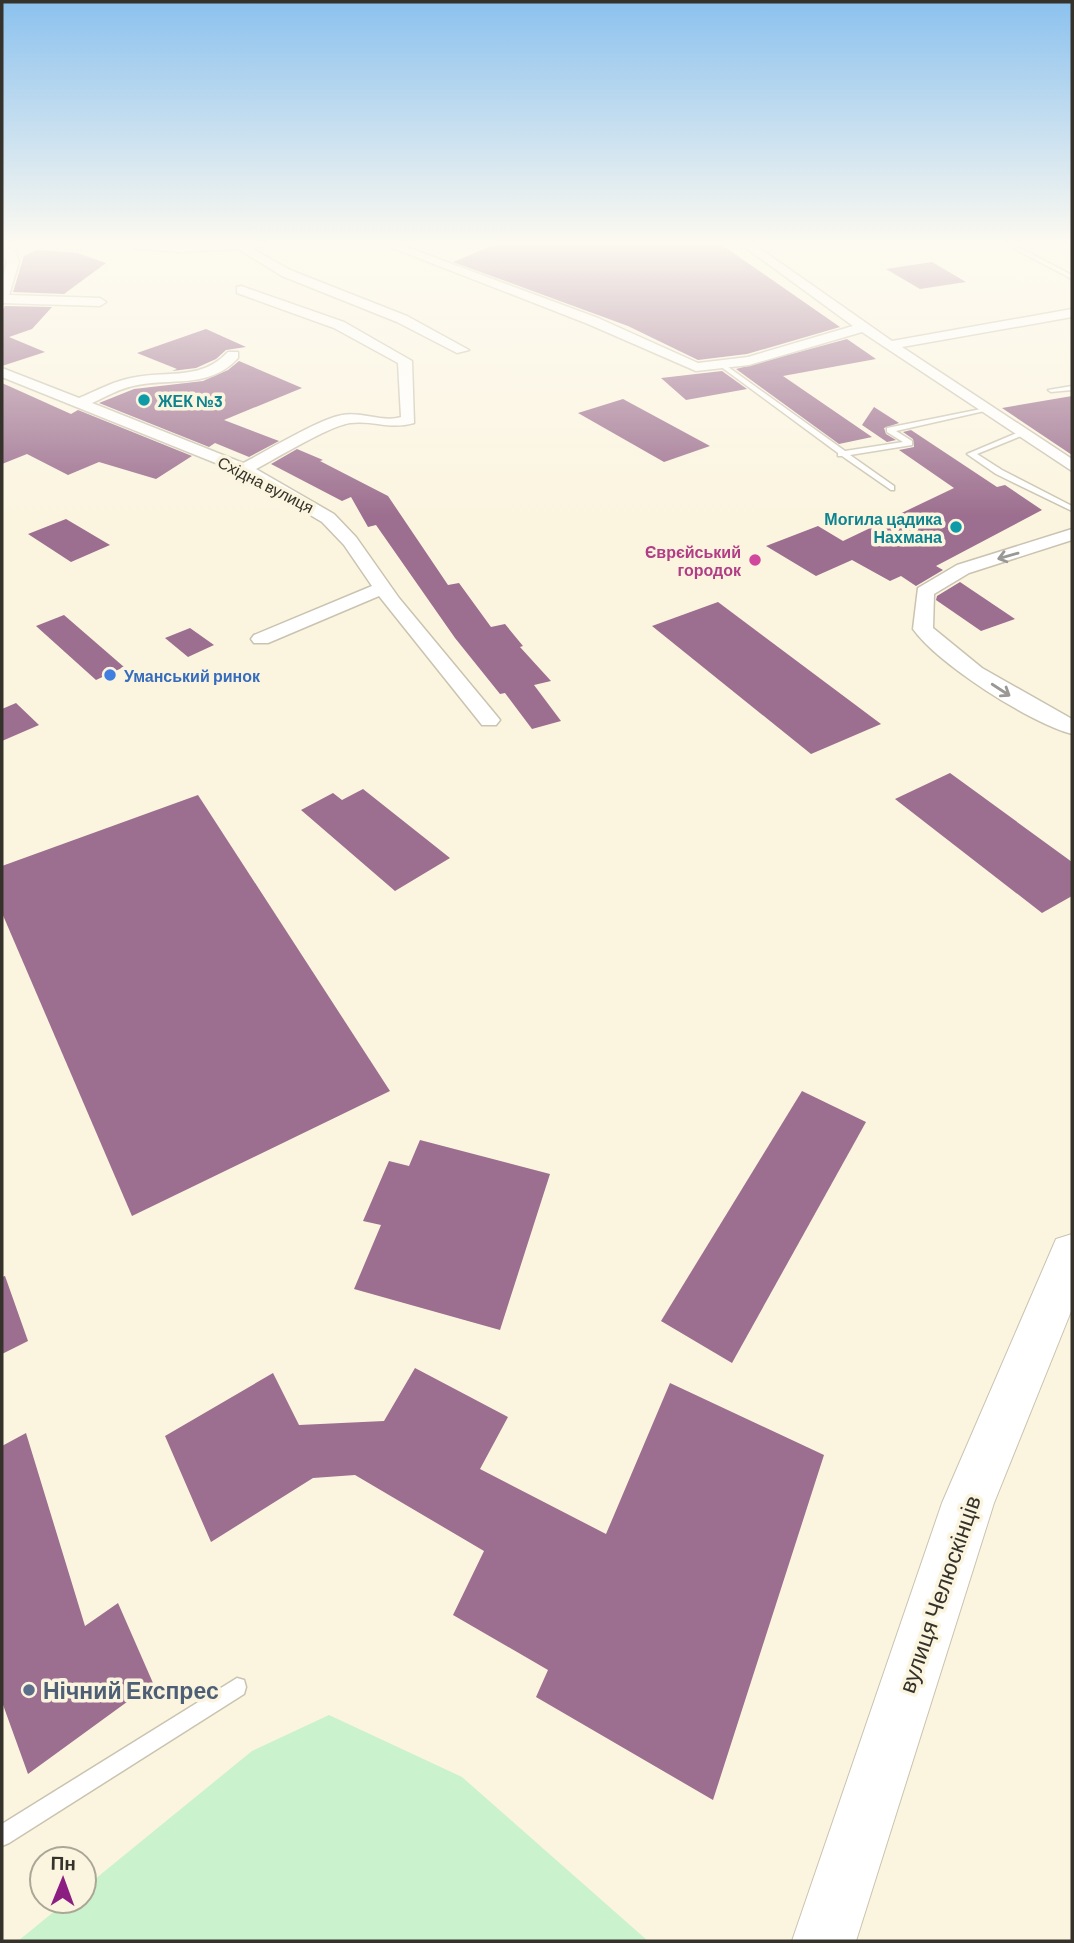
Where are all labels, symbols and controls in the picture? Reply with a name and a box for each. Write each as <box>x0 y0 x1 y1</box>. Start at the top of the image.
place label: ЖЕК №3 <box>157 391 223 410</box>
marker: ЖЕК №3 <box>136 392 152 408</box>
street label: Східна вулиця <box>215 452 317 516</box>
place label: Могила цадика Нахмана <box>824 509 942 546</box>
marker: Могила цадика Нахмана <box>948 519 964 535</box>
place label: Єврєйський городок <box>645 542 742 579</box>
one-way arrow <box>997 551 1019 564</box>
marker: Єврєйський городок <box>747 552 763 568</box>
place label: Уманський ринок <box>124 666 261 685</box>
marker: Уманський ринок <box>102 667 118 683</box>
one-way arrow <box>991 683 1011 697</box>
street label: вулиця Челюскінців <box>892 1492 986 1696</box>
place label: Нічний Експрес <box>43 1676 219 1704</box>
marker: Нічний Експрес <box>21 1682 37 1698</box>
north arrow <box>28 1845 98 1915</box>
text: Пн <box>51 1851 76 1874</box>

